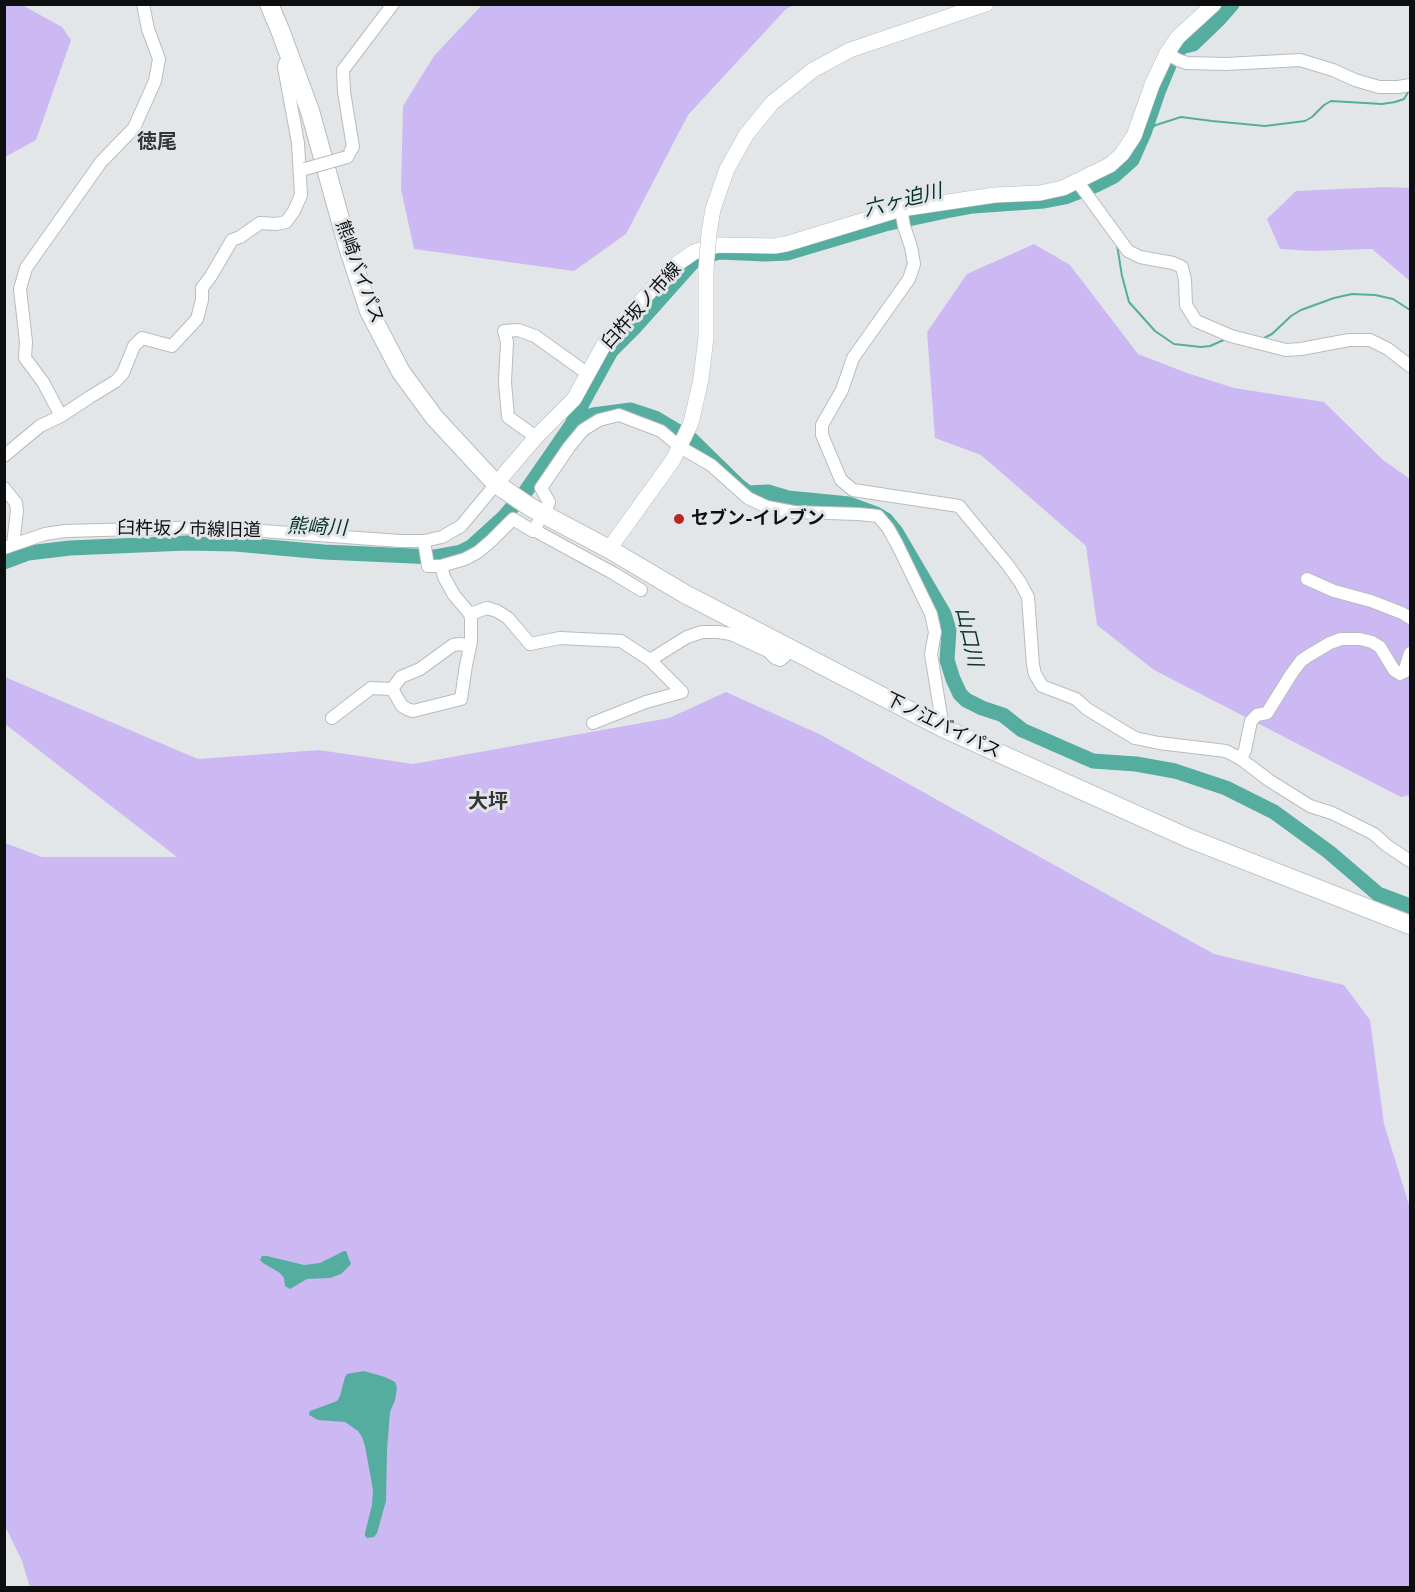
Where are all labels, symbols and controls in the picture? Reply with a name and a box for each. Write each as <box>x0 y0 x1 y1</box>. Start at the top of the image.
district label: 徳尾 <box>137 131 177 155</box>
water label: 六ヶ迫川 <box>861 180 945 222</box>
street label: 熊崎バイパス <box>330 218 388 326</box>
street label: 臼杵坂ノ市線 <box>598 259 686 353</box>
place label: セブン-イレブン <box>691 508 825 530</box>
marker: セブン-イレブン <box>672 512 686 526</box>
water label: 熊崎川 <box>287 515 347 541</box>
street label: 臼杵坂ノ市線旧道 <box>117 518 261 542</box>
water label: 山口川 <box>950 605 986 669</box>
street label: 下ノ江バイパス <box>882 689 1004 763</box>
district label: 大坪 <box>468 791 508 815</box>

